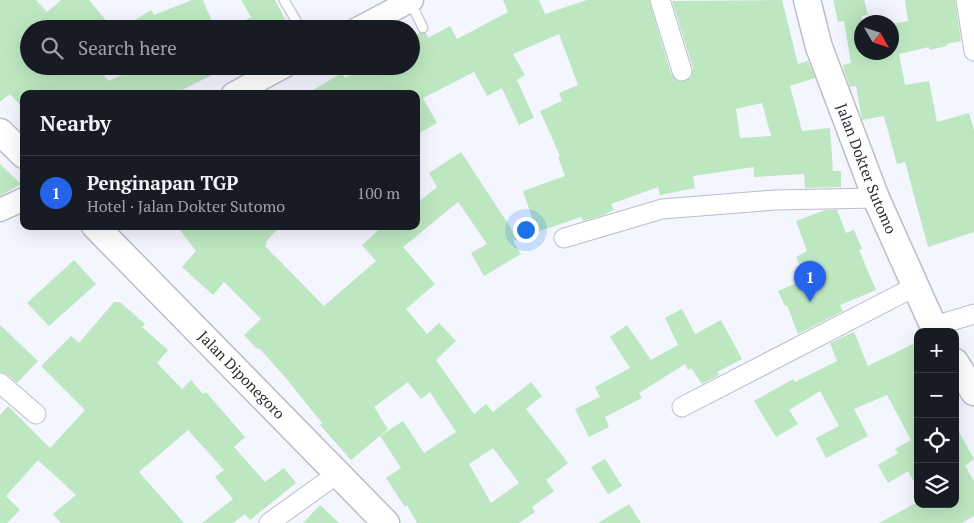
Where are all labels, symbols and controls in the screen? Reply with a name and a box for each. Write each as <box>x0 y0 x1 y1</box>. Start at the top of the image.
north arrow <box>854 15 899 60</box>
search box <box>20 20 420 75</box>
icon: search <box>38 34 66 62</box>
text: Search here <box>78 35 177 60</box>
street label: Jalan Dokter Sutomo <box>832 100 902 237</box>
text: Nearby <box>40 109 111 137</box>
text: Penginapan TGP <box>87 170 238 195</box>
text: 1 <box>51 182 61 204</box>
text: 100 m <box>357 182 400 204</box>
text: Hotel · Jalan Dokter Sutomo <box>87 195 285 217</box>
your location <box>513 217 539 243</box>
pin: 1 <box>794 261 826 302</box>
street label: Jalan Diponegoro <box>194 326 290 423</box>
map controls <box>914 328 959 508</box>
button: + <box>914 328 959 373</box>
button: − <box>914 373 959 418</box>
button: locate <box>914 418 959 463</box>
button: layers <box>914 463 959 508</box>

